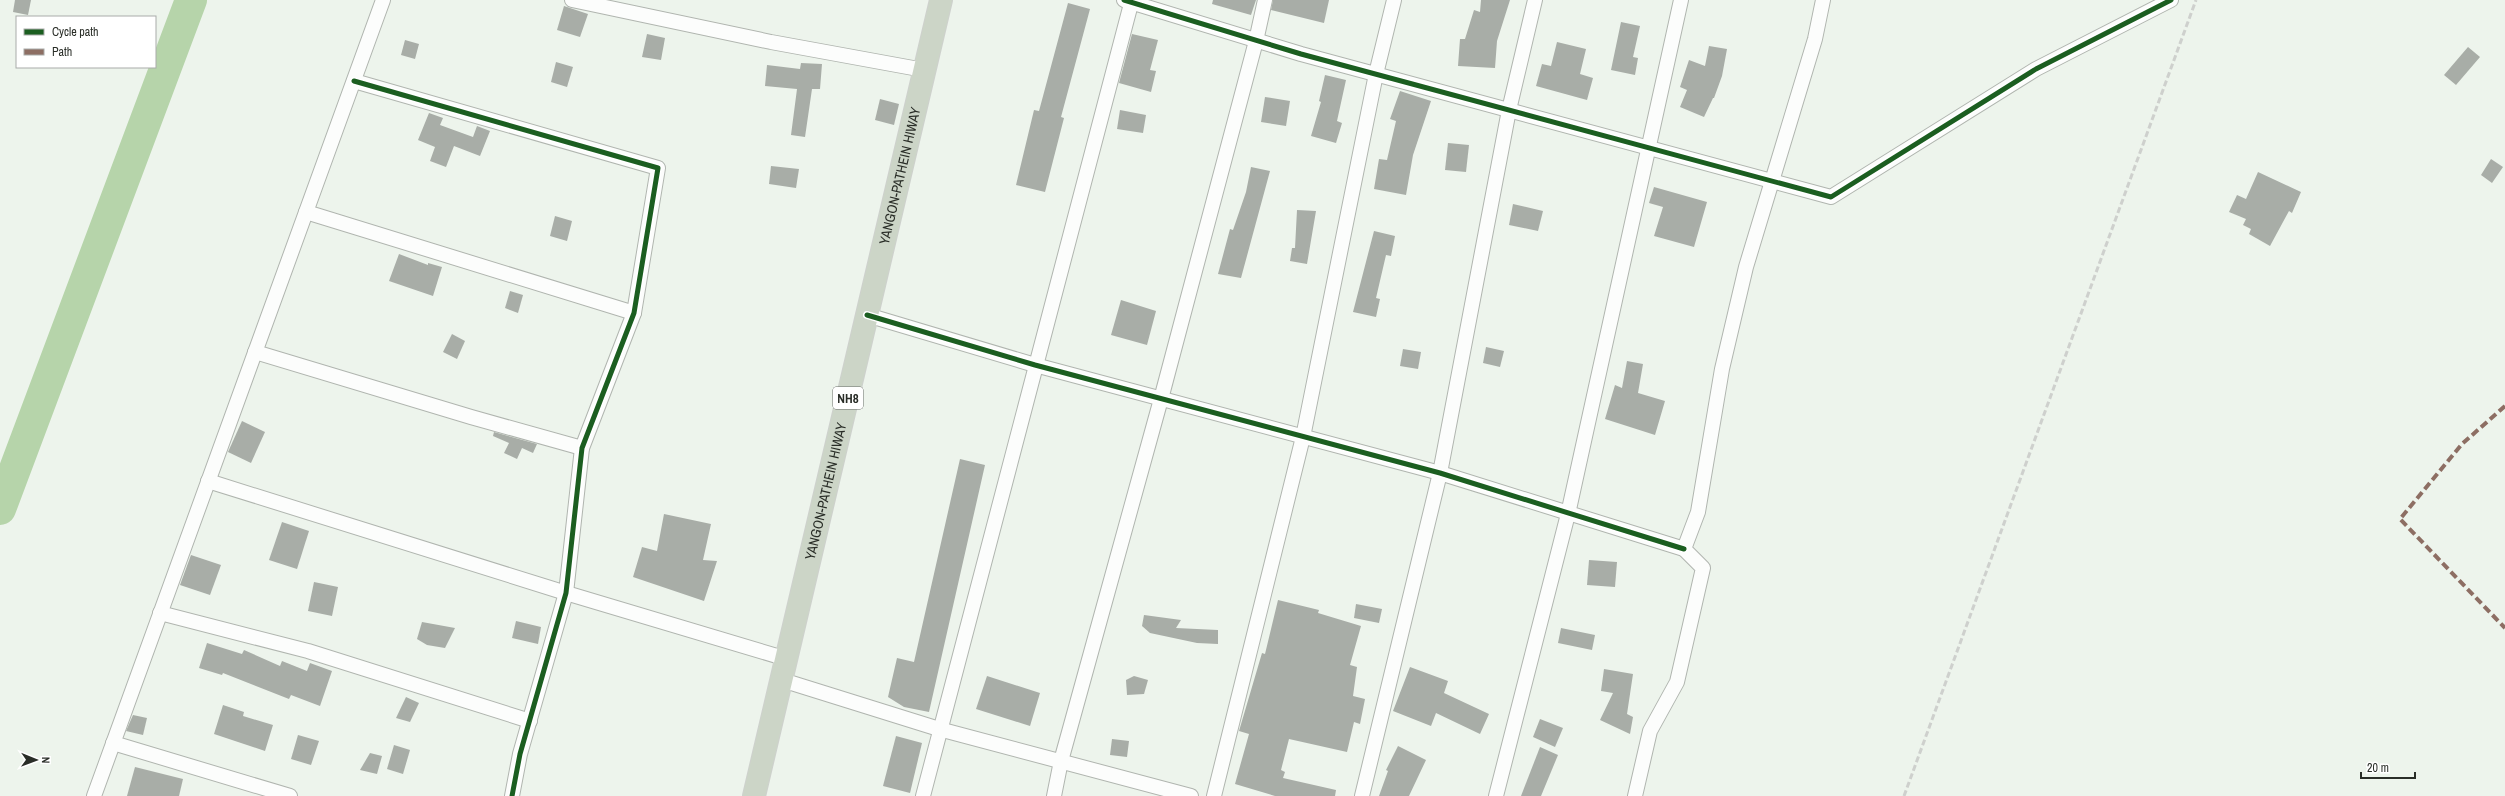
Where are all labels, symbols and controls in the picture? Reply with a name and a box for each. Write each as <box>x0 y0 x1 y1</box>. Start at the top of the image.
legend <box>16 16 156 68</box>
text: Cycle path <box>52 24 99 40</box>
text: Path <box>52 44 72 60</box>
street label: YANGON-PATHEIN HIWAY <box>875 105 925 246</box>
road number: NH8 <box>833 387 863 409</box>
street label: YANGON-PATHEIN HIWAY <box>801 420 850 562</box>
north arrow <box>16 740 56 780</box>
scale bar <box>2361 754 2415 780</box>
text: N <box>39 757 53 764</box>
text: 20 m <box>2367 760 2389 776</box>

